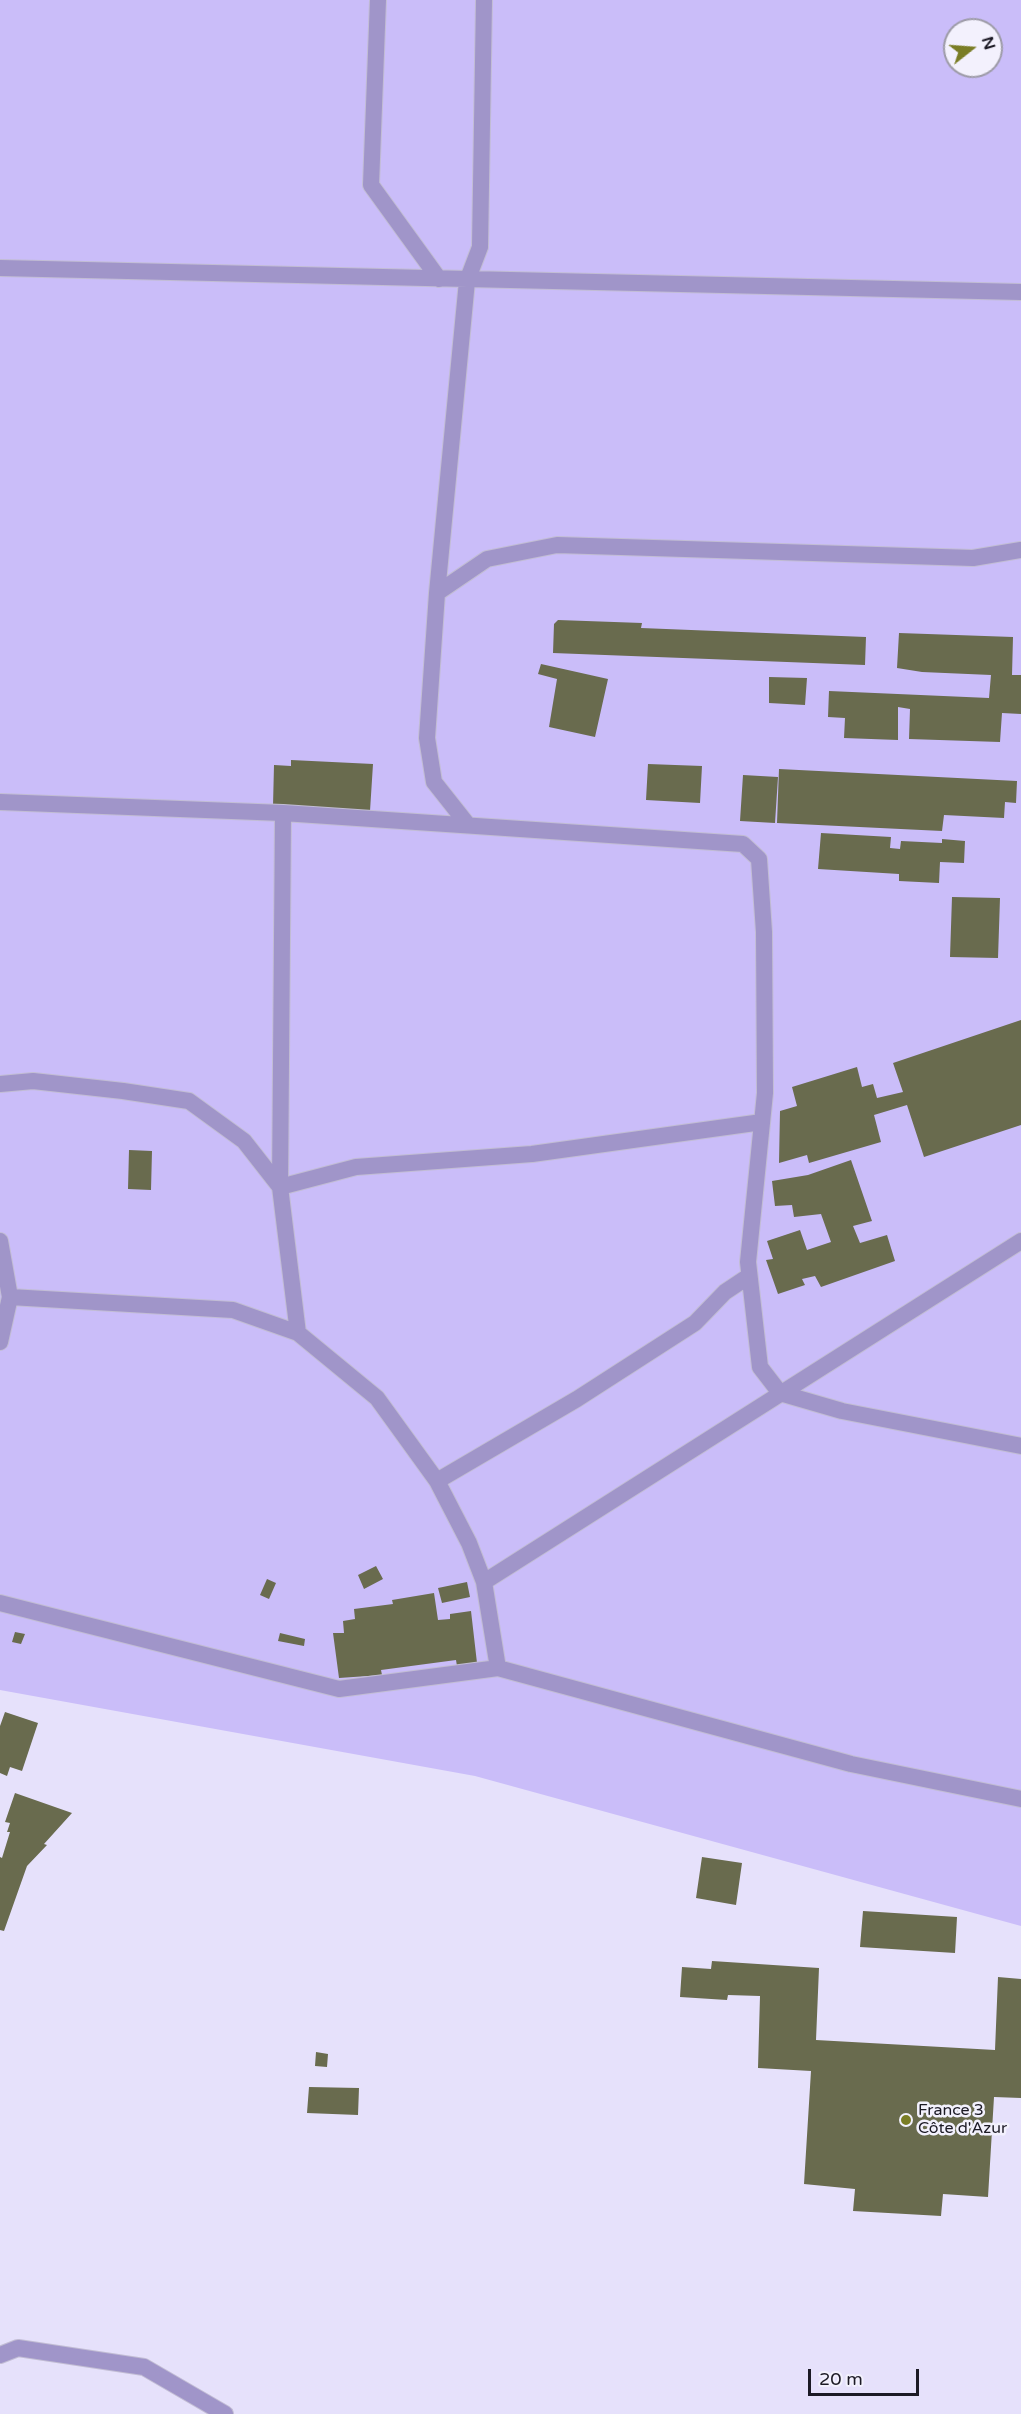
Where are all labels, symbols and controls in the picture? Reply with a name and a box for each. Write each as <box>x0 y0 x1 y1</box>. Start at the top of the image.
north arrow <box>943 18 1003 78</box>
text: N <box>977 34 1000 52</box>
place label: France 3 Côte d'Azur <box>918 2101 1007 2139</box>
marker: France 3 Côte d'Azur <box>899 2113 913 2127</box>
scale bar <box>811 2357 922 2395</box>
text: 20 m <box>819 2368 863 2390</box>

